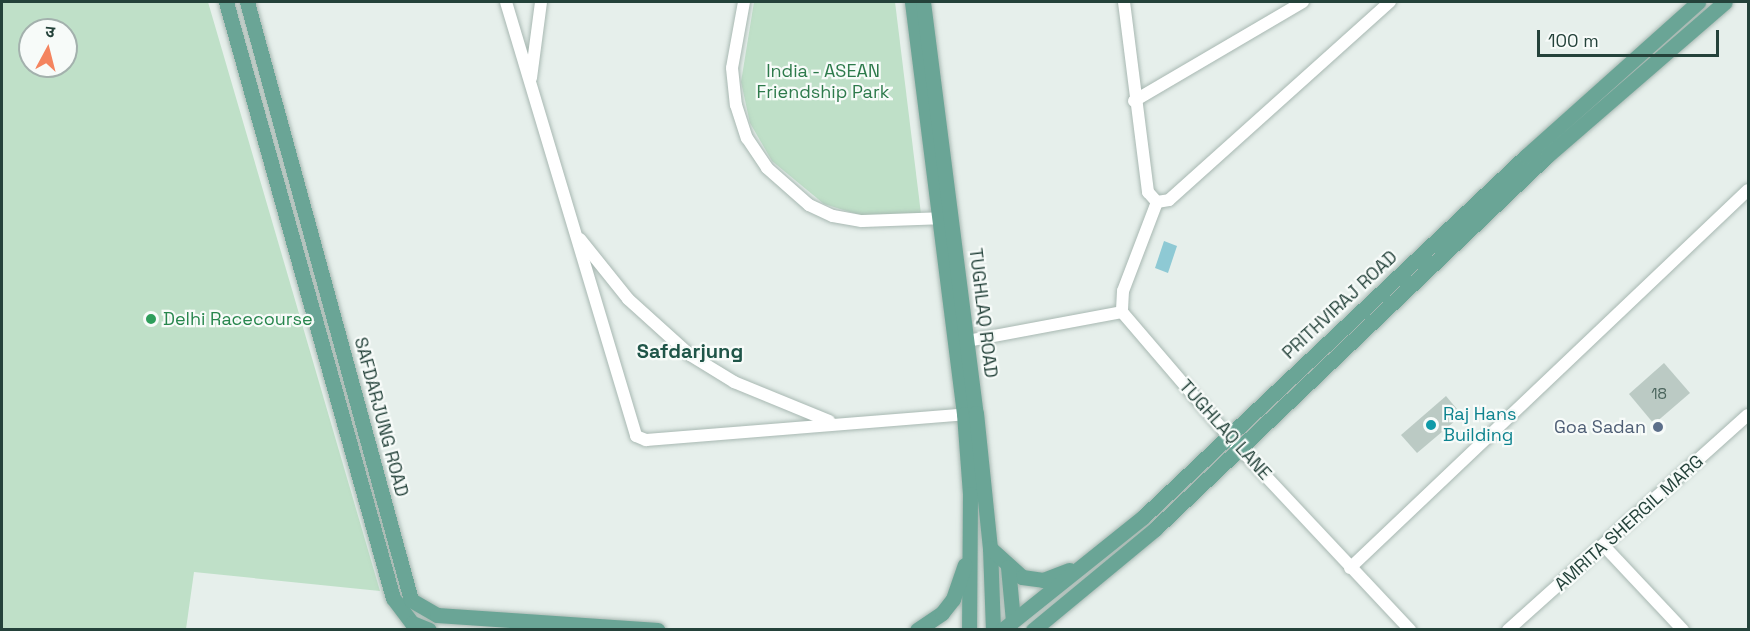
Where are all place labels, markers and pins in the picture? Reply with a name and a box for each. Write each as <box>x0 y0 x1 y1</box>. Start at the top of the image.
place label: Delhi Racecourse <box>163 308 313 330</box>
marker: Delhi Racecourse <box>144 312 158 326</box>
place label: Raj Hans Building <box>1443 404 1516 446</box>
place label: Goa Sadan <box>1554 416 1646 438</box>
marker: Raj Hans Building <box>1424 418 1438 432</box>
marker: Goa Sadan <box>1651 420 1665 434</box>

